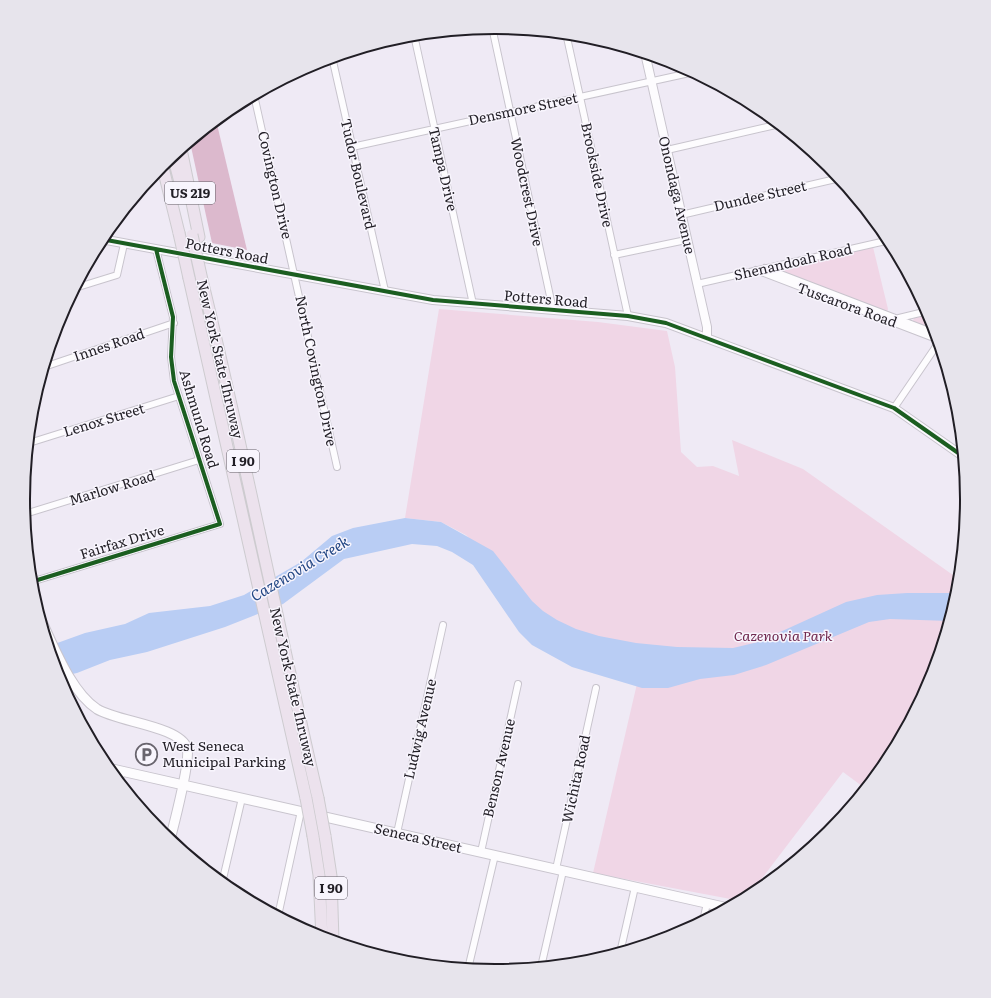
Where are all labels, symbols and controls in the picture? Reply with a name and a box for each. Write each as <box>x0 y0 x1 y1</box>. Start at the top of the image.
street label: Densmore Street <box>466 87 580 129</box>
street label: Tudor Boulevard <box>336 116 382 232</box>
street label: Brookside Drive <box>577 121 619 229</box>
street label: Tampa Drive <box>425 125 463 213</box>
street label: Covington Drive <box>254 129 298 241</box>
street label: Onondaga Avenue <box>655 134 701 256</box>
street label: Woodcrest Drive <box>507 136 549 248</box>
street label: Dundee Street <box>711 175 808 215</box>
road number: US 219 <box>165 182 215 204</box>
street label: Potters Road <box>184 232 271 268</box>
street label: Shenandoah Road <box>732 238 854 284</box>
street label: New York State Thruway <box>193 277 249 441</box>
street label: Tuscarora Road <box>795 277 901 332</box>
street label: Potters Road <box>503 284 589 312</box>
street label: North Covington Drive <box>291 294 343 448</box>
street label: Innes Road <box>70 322 147 366</box>
street label: Ashmund Road <box>175 367 225 471</box>
street label: Lenox Street <box>61 397 147 441</box>
road number: I 90 <box>227 450 259 472</box>
street label: Marlow Road <box>66 464 158 510</box>
street label: Fairfax Drive <box>77 519 166 563</box>
water label: Cazenovia Creek <box>245 529 354 606</box>
street label: New York State Thruway <box>266 605 322 769</box>
park label: Cazenovia Park <box>734 625 833 645</box>
street label: Ludwig Avenue <box>398 677 440 781</box>
street label: Benson Avenue <box>477 716 519 819</box>
street label: Wichita Road <box>556 732 594 825</box>
place label: West Seneca Municipal Parking <box>162 735 286 771</box>
parking icon: West Seneca Municipal Parking <box>134 741 160 767</box>
street label: Seneca Street <box>372 817 464 857</box>
road number: I 90 <box>315 877 347 899</box>

